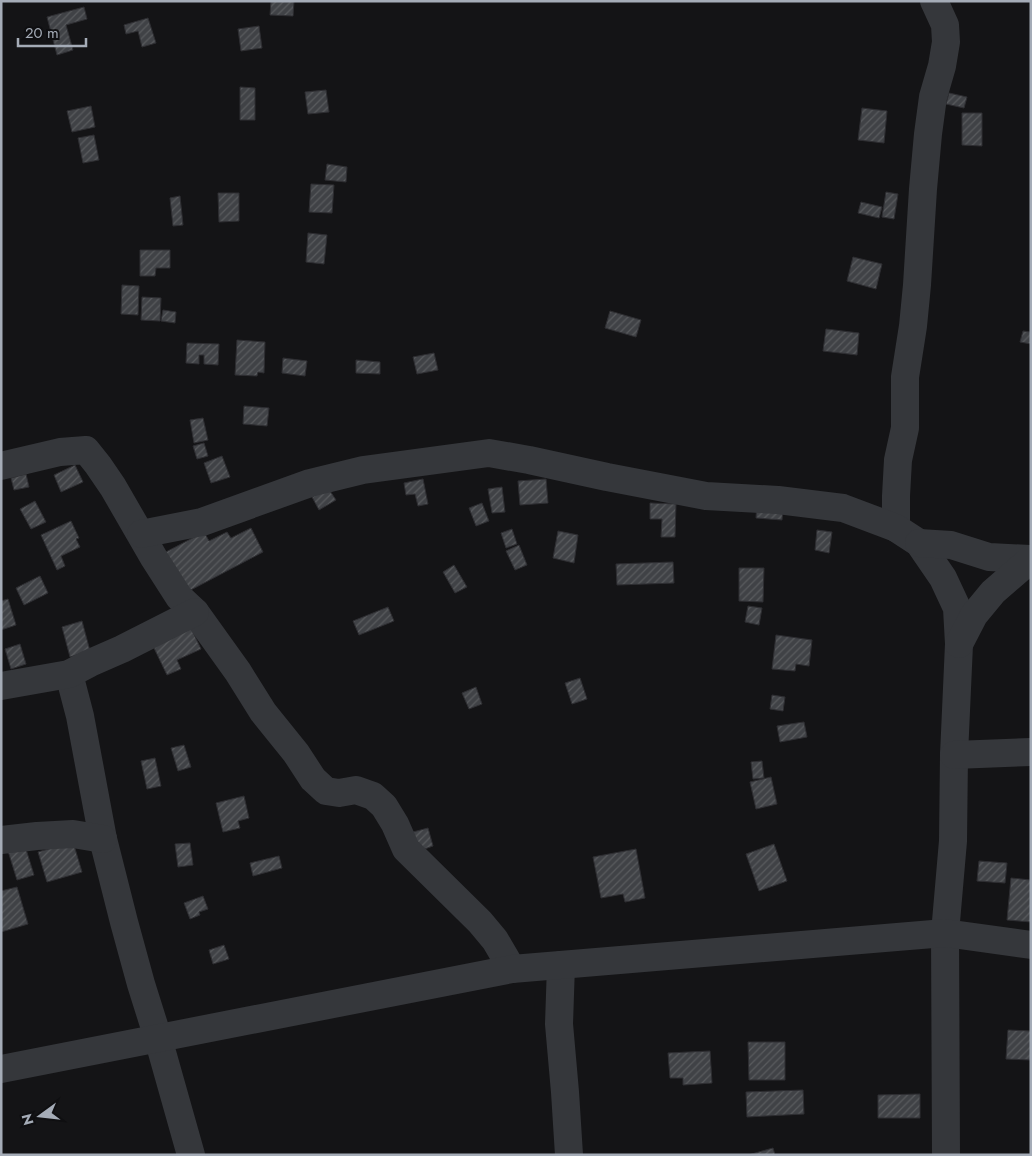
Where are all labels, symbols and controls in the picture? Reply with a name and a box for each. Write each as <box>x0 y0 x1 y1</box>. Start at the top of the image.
scale bar <box>18 15 85 47</box>
text: 20 m <box>25 22 59 44</box>
north arrow <box>15 1091 65 1141</box>
text: N <box>16 1111 39 1127</box>

